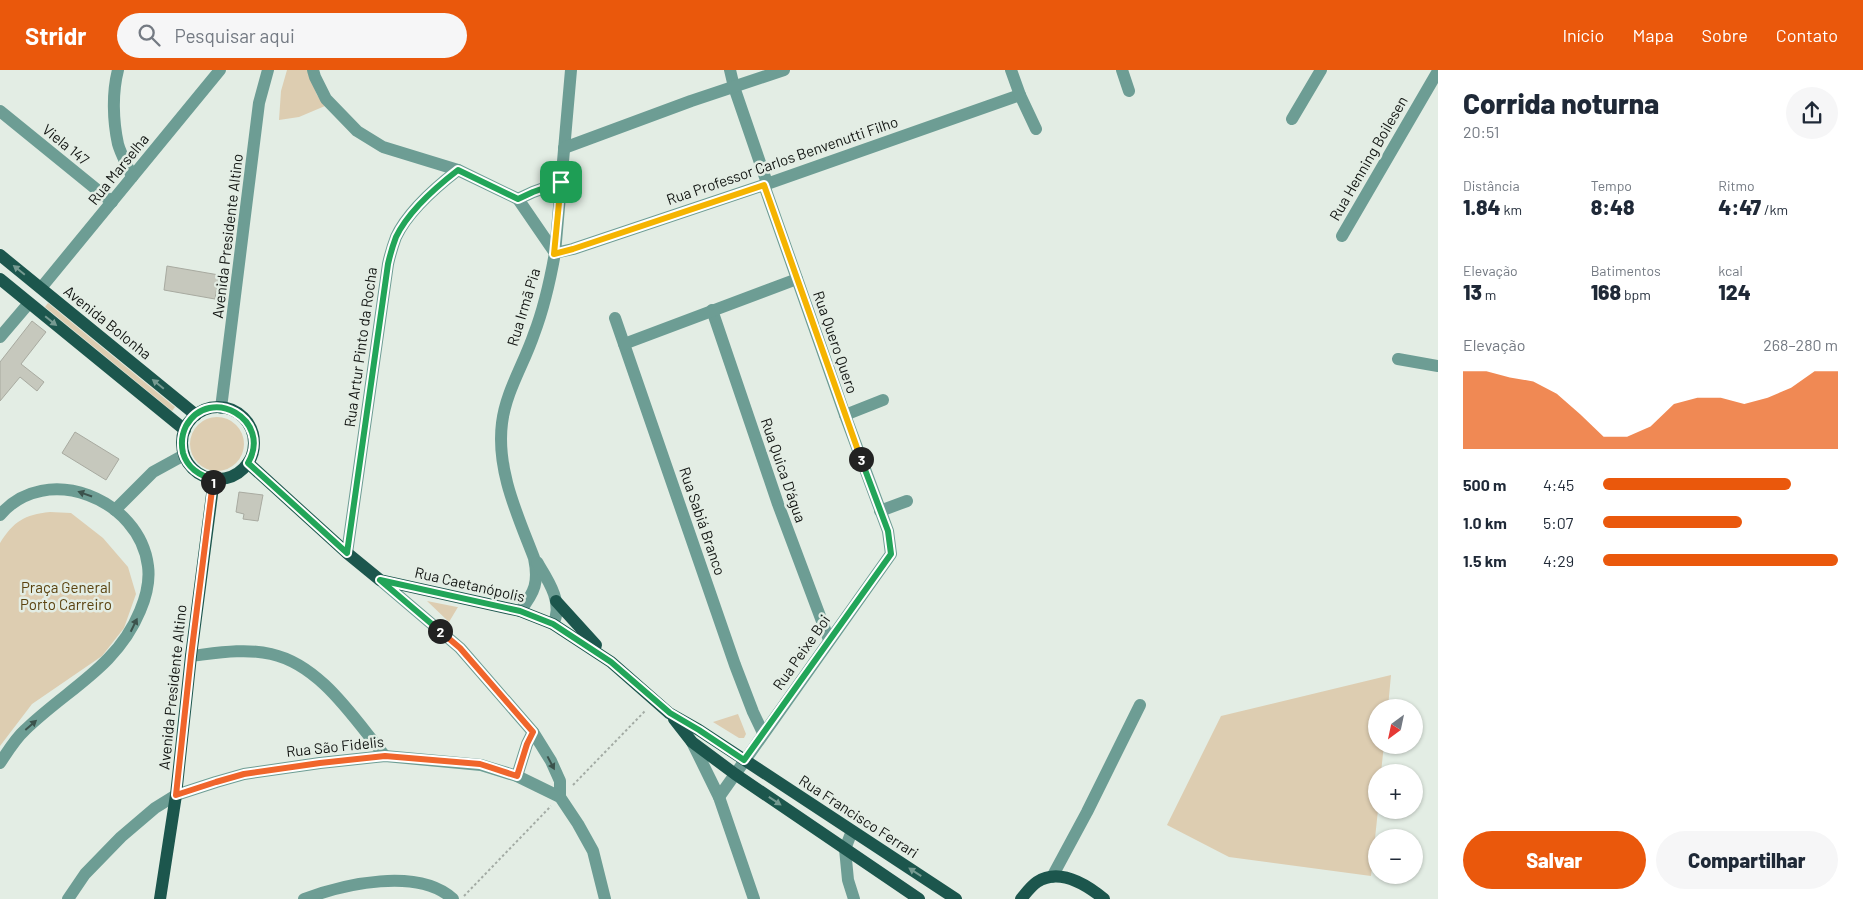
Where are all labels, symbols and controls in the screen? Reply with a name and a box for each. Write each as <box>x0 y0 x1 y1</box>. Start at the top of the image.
search box <box>117 13 467 58</box>
text: Stridr <box>25 21 87 50</box>
icon: search <box>135 21 163 49</box>
text: Pesquisar aqui <box>175 24 295 47</box>
text: Início <box>1562 24 1604 46</box>
text: Mapa <box>1632 24 1674 46</box>
text: Sobre <box>1702 24 1748 46</box>
text: Contato <box>1776 24 1838 46</box>
text: Corrida noturna <box>1463 86 1659 120</box>
button: share <box>1786 87 1838 139</box>
street label: Rua Henning Boilesen <box>1325 93 1411 223</box>
street label: Rua Professor Carlos Benvenutti Filho <box>664 112 900 208</box>
street label: Viela 147 <box>39 120 93 168</box>
text: 20:51 <box>1463 122 1499 141</box>
street label: Rua Marselha <box>84 130 152 208</box>
street label: Avenida Presidente Altino <box>208 153 246 319</box>
pin <box>540 161 582 203</box>
icon: arrive <box>547 168 575 196</box>
text: Distância <box>1463 177 1520 194</box>
text: Tempo <box>1591 177 1632 194</box>
text: Ritmo <box>1718 177 1755 194</box>
text: 1.84 <box>1463 194 1501 219</box>
text: 8:48 <box>1591 194 1635 219</box>
text: 4:47 <box>1718 194 1761 219</box>
text: km <box>1501 201 1522 218</box>
text: /km <box>1761 201 1788 218</box>
text: Elevação <box>1463 262 1518 279</box>
text: Batimentos <box>1591 262 1661 279</box>
text: kcal <box>1718 262 1743 279</box>
one-way arrow <box>12 265 25 276</box>
street label: Rua Artur Pinto da Rocha <box>340 266 380 428</box>
street label: Rua Irmã Pia <box>503 266 543 348</box>
text: 13 <box>1463 279 1482 304</box>
text: 168 <box>1591 279 1621 304</box>
text: 124 <box>1718 279 1751 304</box>
street label: Avenida Bolonha <box>61 281 155 363</box>
text: m <box>1482 286 1496 303</box>
text: bpm <box>1621 286 1651 303</box>
street label: Rua Quero Quero <box>810 288 862 396</box>
one-way arrow <box>44 315 57 326</box>
text: Elevação <box>1463 335 1525 354</box>
text: 268–280 m <box>1763 335 1838 354</box>
one-way arrow <box>152 379 165 390</box>
street label: Rua Quica D'água <box>758 415 810 525</box>
pin: 3 <box>848 446 874 472</box>
text: 3 <box>858 451 865 468</box>
street label: Rua Sabiá Branco <box>676 464 730 578</box>
pin: 1 <box>200 470 226 494</box>
text: 1 <box>211 474 216 491</box>
text: 500 m <box>1463 475 1506 494</box>
text: 4:45 <box>1543 475 1574 494</box>
one-way arrow <box>77 490 92 498</box>
text: 1.0 km <box>1463 513 1507 532</box>
text: 5:07 <box>1543 513 1573 532</box>
text: 1.5 km <box>1463 551 1507 570</box>
text: 4:29 <box>1543 551 1574 570</box>
street label: Rua Caetanópolis <box>413 563 527 605</box>
park label: Praça General Porto Carreiro <box>20 578 112 613</box>
street label: Avenida Presidente Altino <box>154 604 190 770</box>
street label: Rua Peixe Boi <box>769 611 833 693</box>
one-way arrow <box>129 618 138 633</box>
pin: 2 <box>428 618 452 644</box>
text: 2 <box>437 623 444 640</box>
north arrow <box>1368 699 1422 754</box>
map controls <box>1368 699 1423 884</box>
one-way arrow <box>24 719 36 731</box>
street label: Rua São Fidelis <box>285 732 385 760</box>
one-way arrow <box>547 756 555 771</box>
button: + <box>1368 764 1423 819</box>
street label: Rua Francisco Ferrari <box>796 771 922 861</box>
one-way arrow <box>768 796 782 806</box>
button: − <box>1368 829 1423 884</box>
button: Salvar <box>1463 831 1646 889</box>
button: Compartilhar <box>1656 831 1838 889</box>
one-way arrow <box>909 868 922 877</box>

